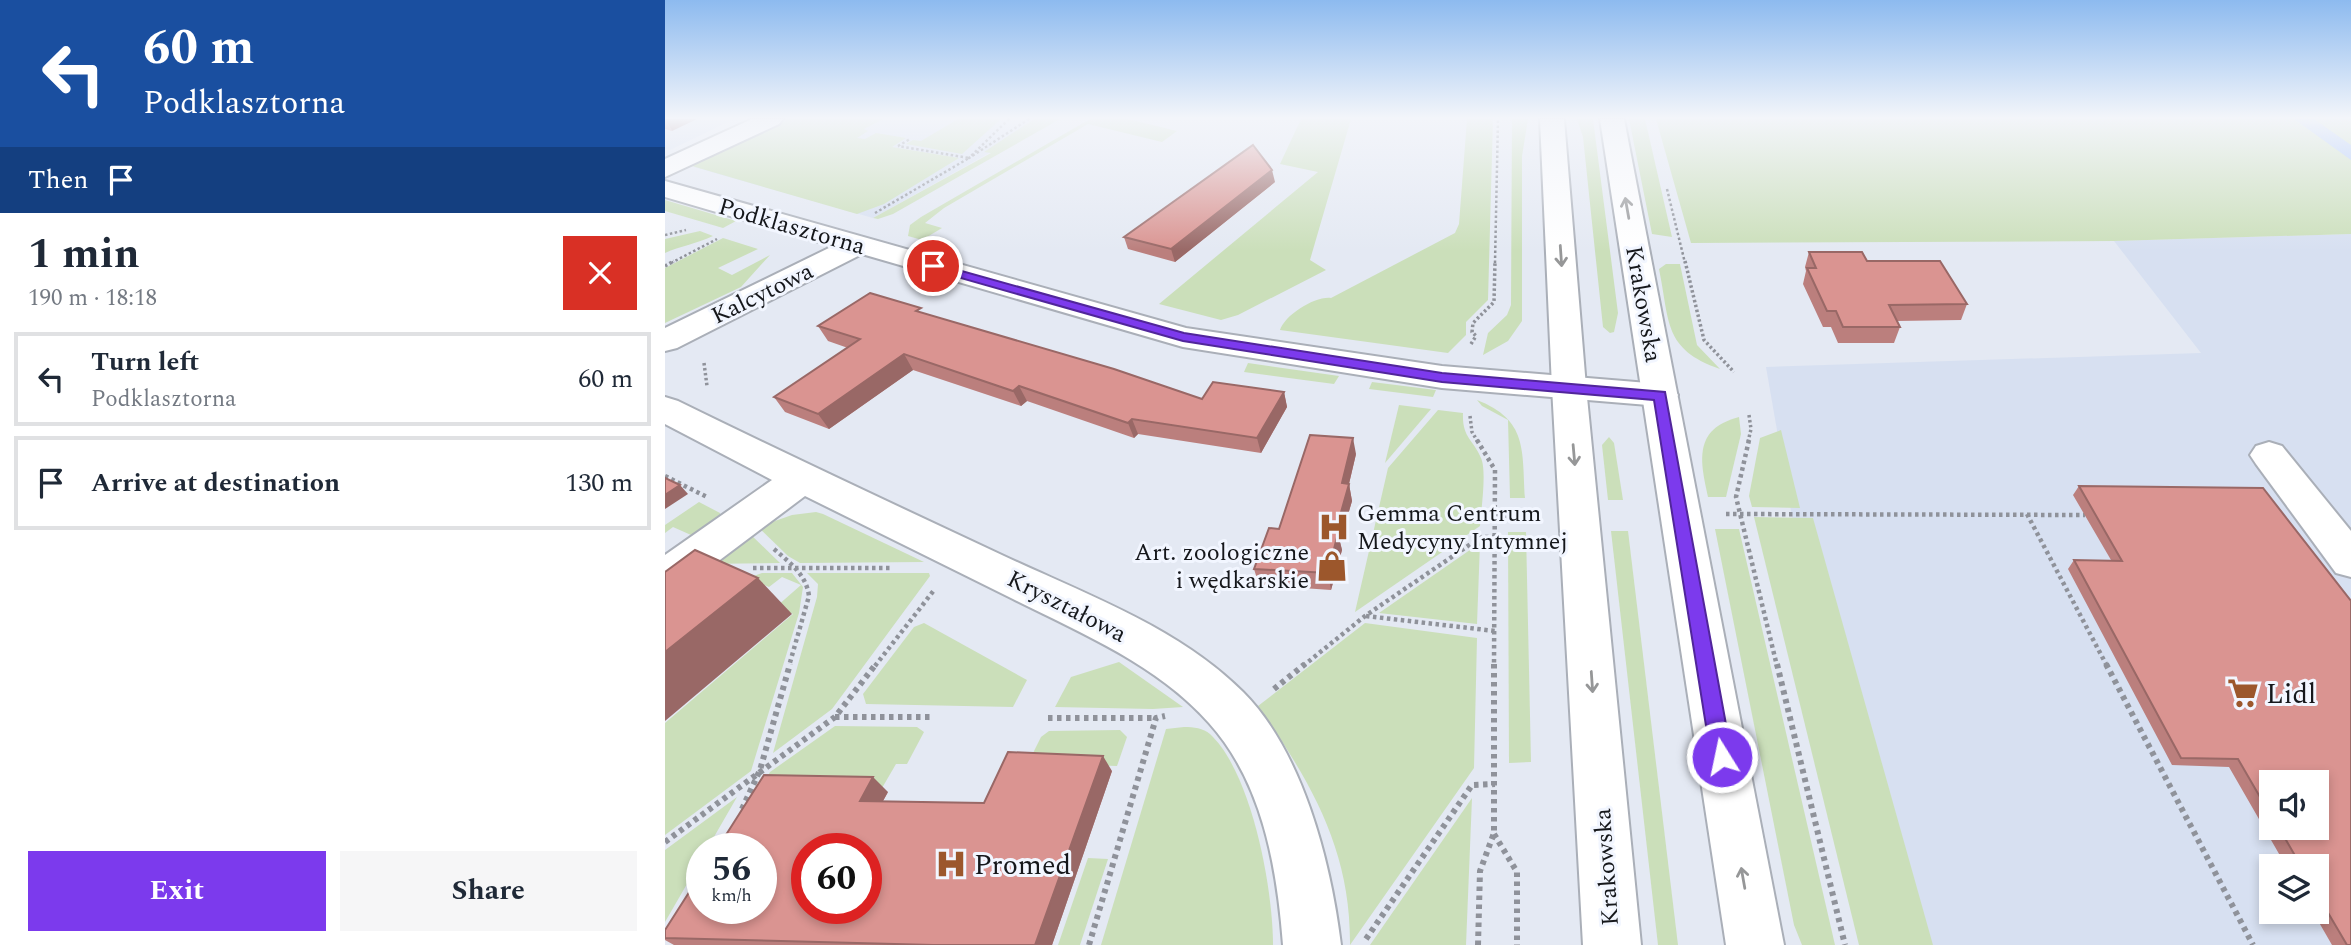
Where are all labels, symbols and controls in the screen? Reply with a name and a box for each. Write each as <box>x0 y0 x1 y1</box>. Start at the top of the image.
text: 60 m <box>143 11 254 86</box>
icon: left <box>28 28 119 119</box>
text: Podklasztorna <box>143 79 345 128</box>
text: Then <box>28 160 88 200</box>
icon: arrive <box>102 161 140 199</box>
street label: Podklasztorna <box>714 189 870 265</box>
one-way arrow <box>1620 197 1633 220</box>
text: 1 min <box>28 223 140 286</box>
button: close <box>563 236 637 310</box>
pin <box>903 236 963 296</box>
street label: Krakowska <box>1615 243 1671 366</box>
one-way arrow <box>1554 244 1567 267</box>
icon: arrive <box>914 247 952 285</box>
street label: Kalcytowa <box>705 254 820 334</box>
text: 190 m · 18:18 <box>28 281 157 316</box>
text: Turn left <box>91 342 199 382</box>
text: 60 m <box>578 359 633 399</box>
icon: left <box>32 360 70 398</box>
text: Podklasztorna <box>91 382 236 417</box>
one-way arrow <box>1568 444 1581 466</box>
text: Arrive at destination <box>91 463 340 503</box>
text: 130 m <box>565 463 633 503</box>
icon: arrive <box>32 464 70 502</box>
place label: Gemma Centrum Medycyny Intymnej <box>1357 496 1568 560</box>
hospital icon: Gemma Centrum Medycyny Intymnej <box>1317 510 1351 544</box>
place label: Art. zoologiczne i wędkarskie <box>1134 535 1309 599</box>
shop icon: Art. zoologiczne i wędkarskie <box>1315 549 1349 583</box>
street label: Kryształowa <box>1000 561 1133 653</box>
one-way arrow <box>1586 671 1599 693</box>
place label: Lidl <box>2266 673 2316 716</box>
supermarket icon: Lidl <box>2226 676 2260 710</box>
position arrow <box>1685 720 1759 794</box>
map controls <box>2259 770 2329 924</box>
button: sound <box>2259 770 2329 840</box>
street label: Krakowska <box>1585 807 1629 927</box>
speed limit sign: 60 <box>791 833 882 924</box>
text: 56 <box>712 843 751 896</box>
place label: Promed <box>974 844 1071 887</box>
hospital icon: Promed <box>934 847 968 881</box>
button: Exit <box>28 851 326 931</box>
button: Share <box>340 851 637 931</box>
button: layers <box>2259 854 2329 924</box>
one-way arrow <box>1736 867 1749 890</box>
text: km/h <box>711 882 752 909</box>

